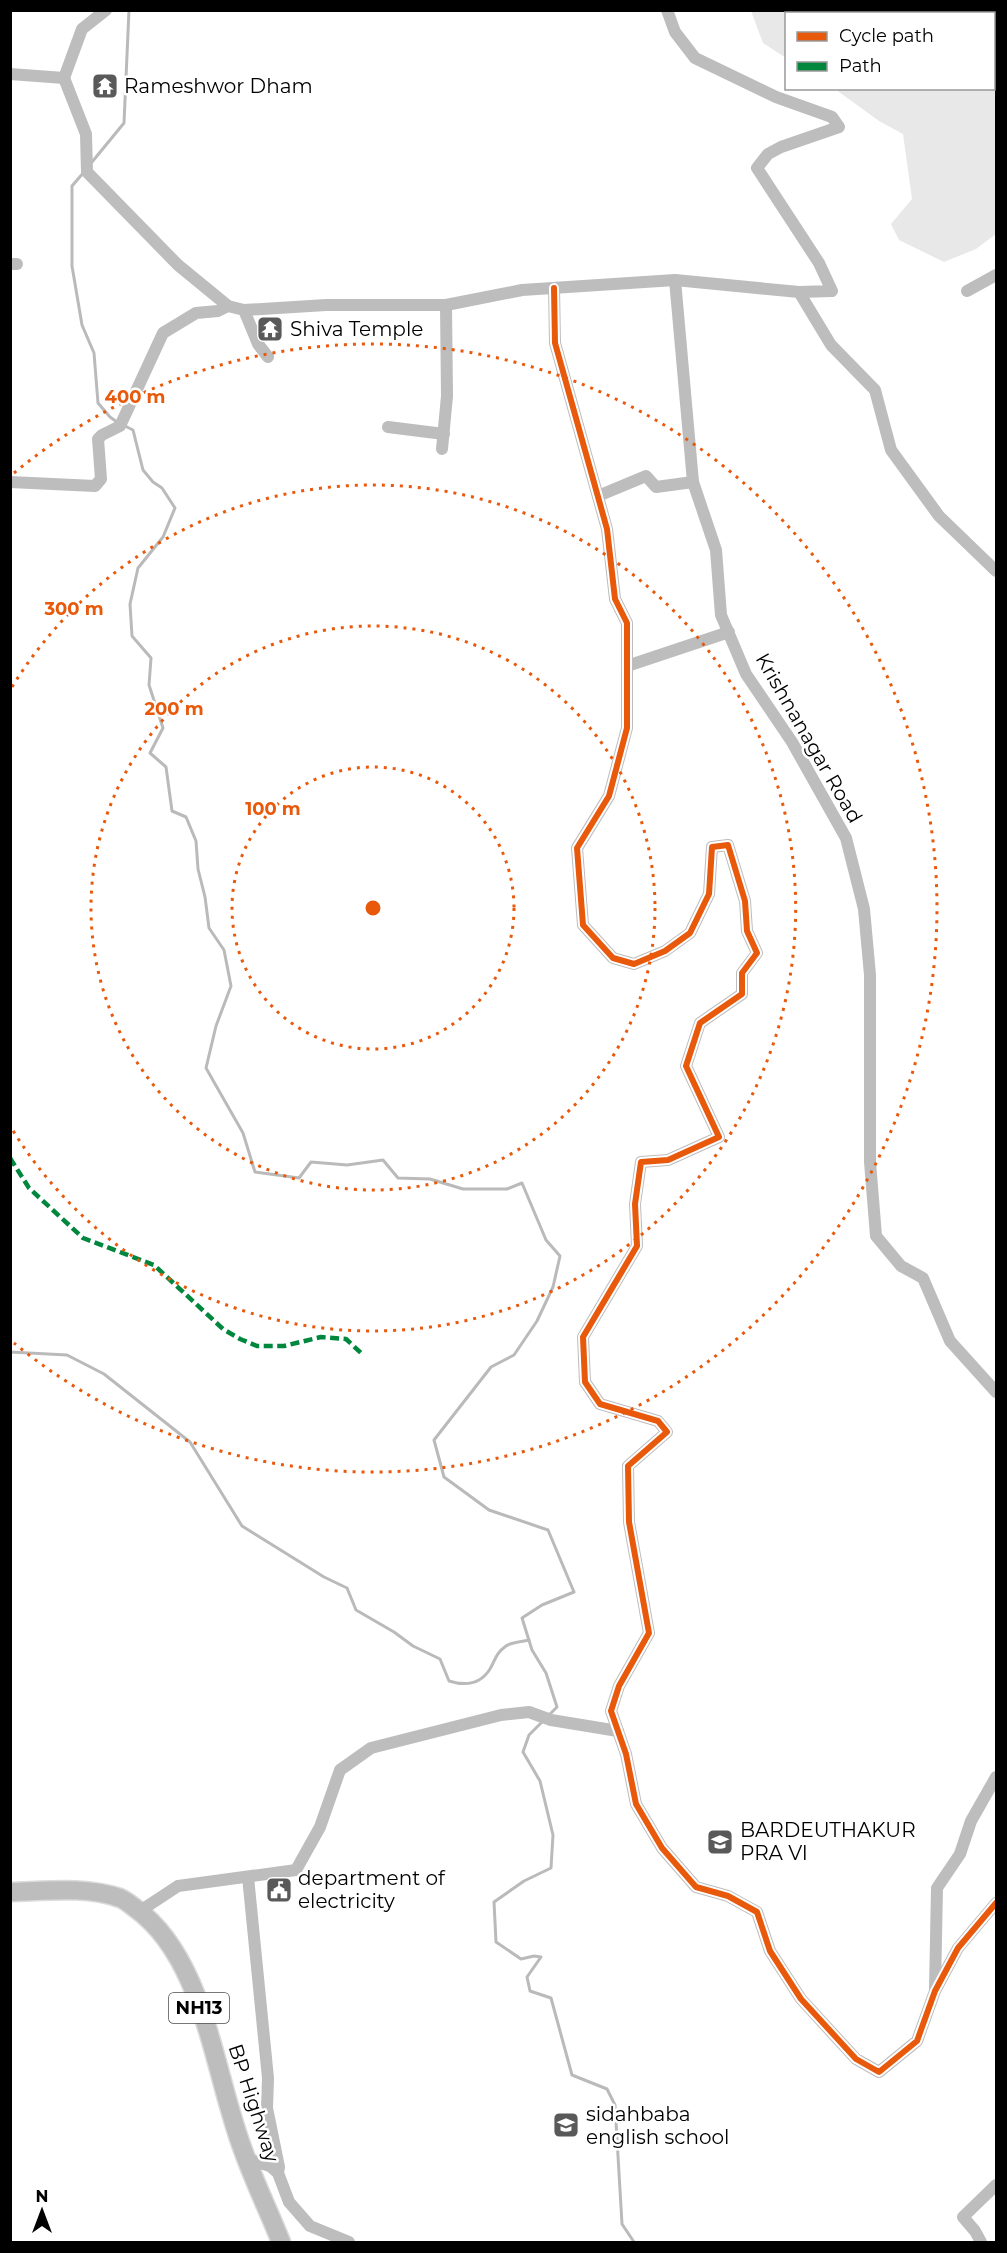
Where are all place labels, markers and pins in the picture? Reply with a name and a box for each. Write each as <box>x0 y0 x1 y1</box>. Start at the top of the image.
temple icon: Rameshwor Dham <box>90 71 120 101</box>
place label: Rameshwor Dham <box>124 74 313 98</box>
temple icon: Shiva Temple <box>255 314 285 344</box>
place label: Shiva Temple <box>290 317 423 341</box>
centre of rings <box>363 898 383 918</box>
place label: BARDEUTHAKUR PRA VI <box>740 1818 916 1865</box>
school or university icon: BARDEUTHAKUR PRA VI <box>705 1827 735 1857</box>
place label: department of electricity <box>298 1866 446 1913</box>
public building icon: department of electricity <box>264 1875 294 1905</box>
place label: sidahbaba english school <box>586 2102 729 2149</box>
school or university icon: sidahbaba english school <box>551 2110 581 2140</box>

